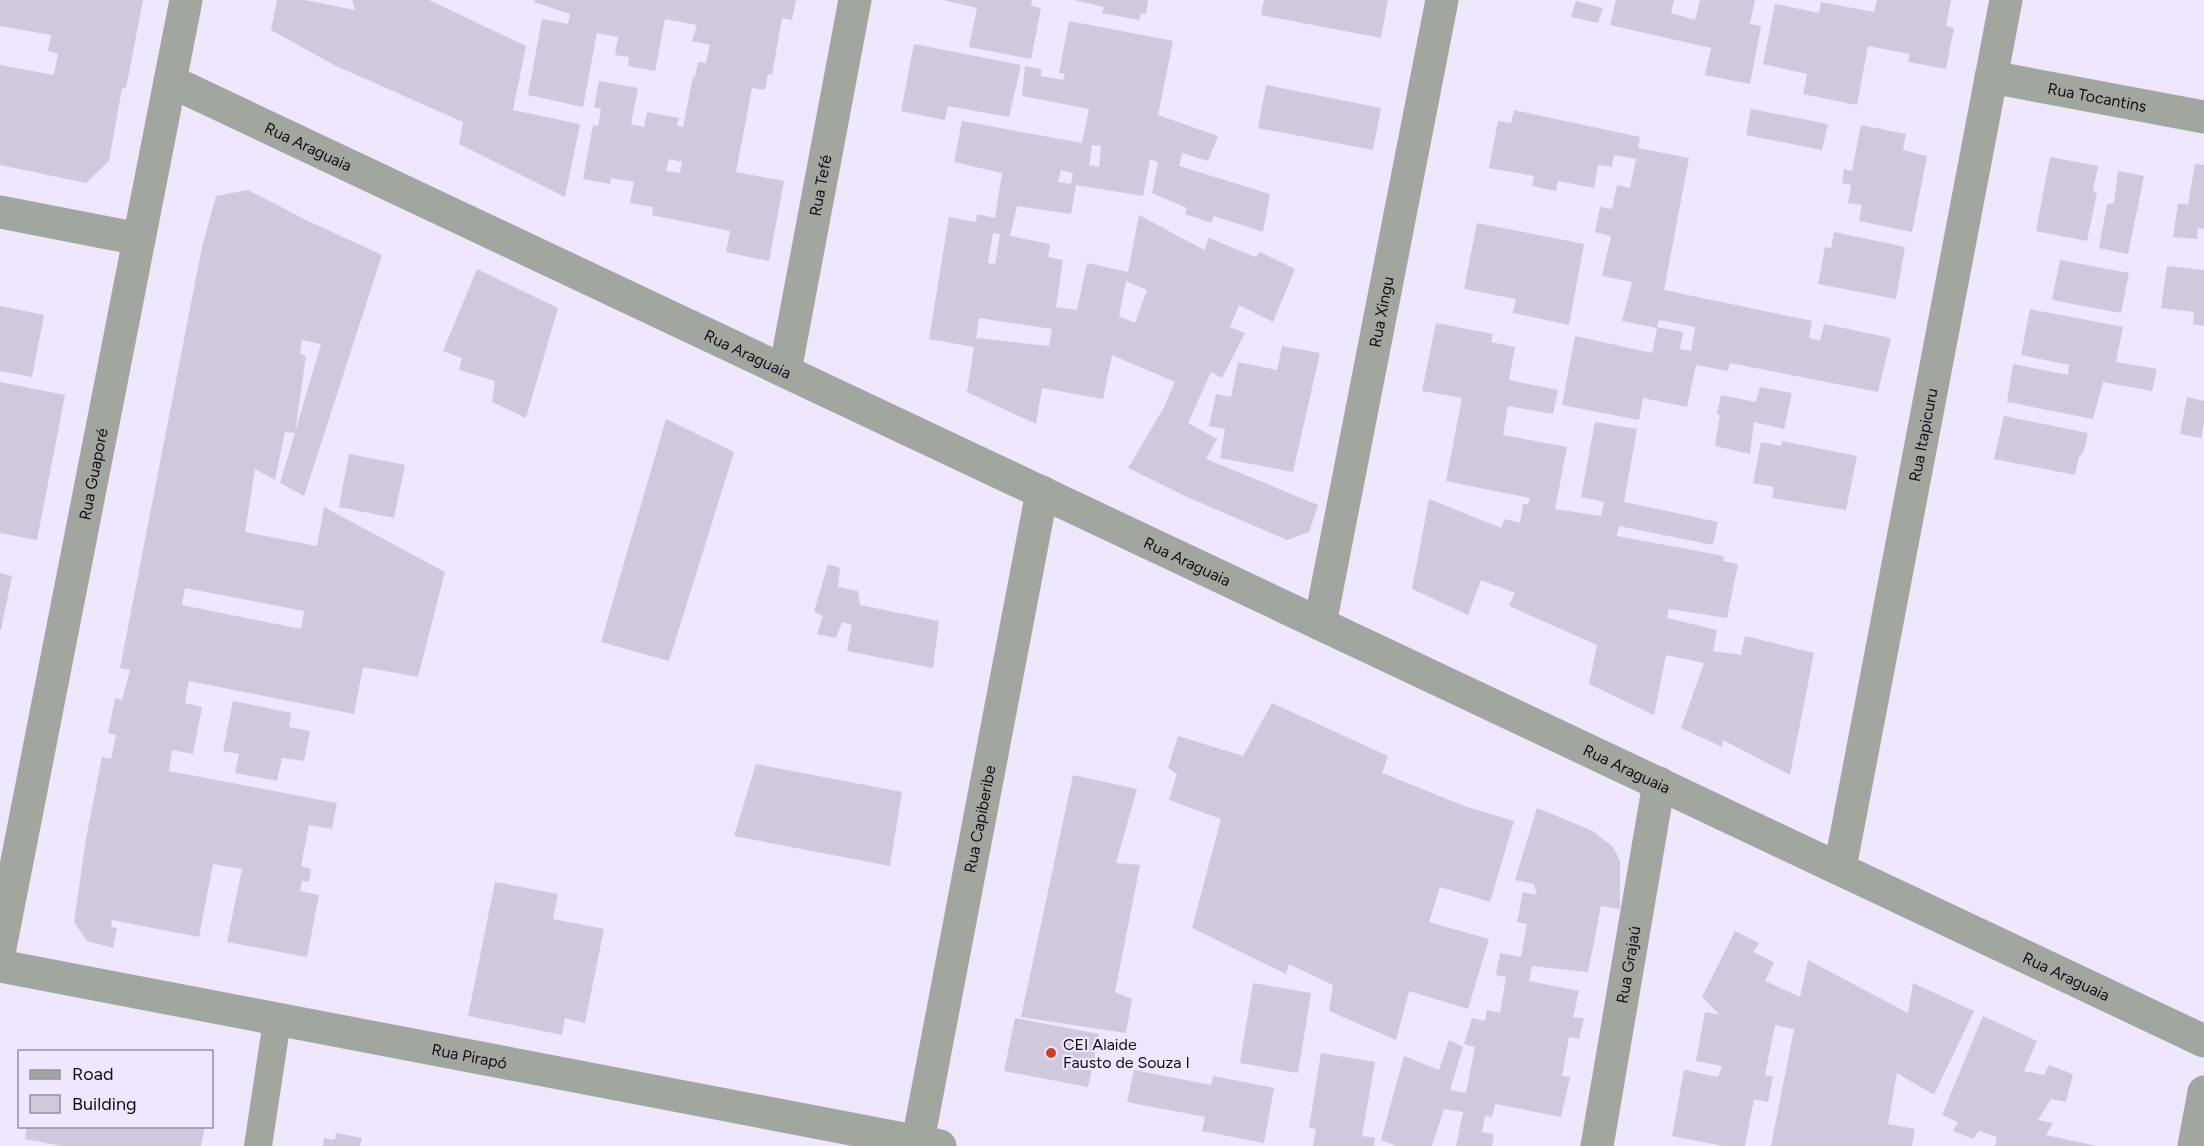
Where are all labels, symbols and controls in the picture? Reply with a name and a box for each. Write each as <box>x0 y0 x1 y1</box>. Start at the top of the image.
street label: Rua Tocantins <box>2046 78 2148 116</box>
street label: Rua Araguaia <box>262 118 355 175</box>
street label: Rua Tefé <box>805 153 835 218</box>
street label: Rua Xingu <box>1365 275 1397 349</box>
street label: Rua Araguaia <box>701 325 794 382</box>
street label: Rua Itapicuru <box>1905 387 1941 483</box>
street label: Rua Guaporé <box>75 426 111 522</box>
street label: Rua Araguaia <box>1141 533 1234 590</box>
street label: Rua Araguaia <box>1580 740 1673 797</box>
street label: Rua Capiberibe <box>960 763 999 874</box>
street label: Rua Grajaú <box>1612 924 1644 1005</box>
street label: Rua Araguaia <box>2020 947 2113 1005</box>
place label: CEI Alaide Fausto de Souza I <box>1063 1035 1190 1072</box>
street label: Rua Pirapó <box>430 1039 509 1072</box>
marker: CEI Alaide Fausto de Souza I <box>1044 1046 1058 1060</box>
legend <box>18 1050 213 1128</box>
text: Road <box>72 1063 113 1085</box>
text: Building <box>72 1093 137 1115</box>

